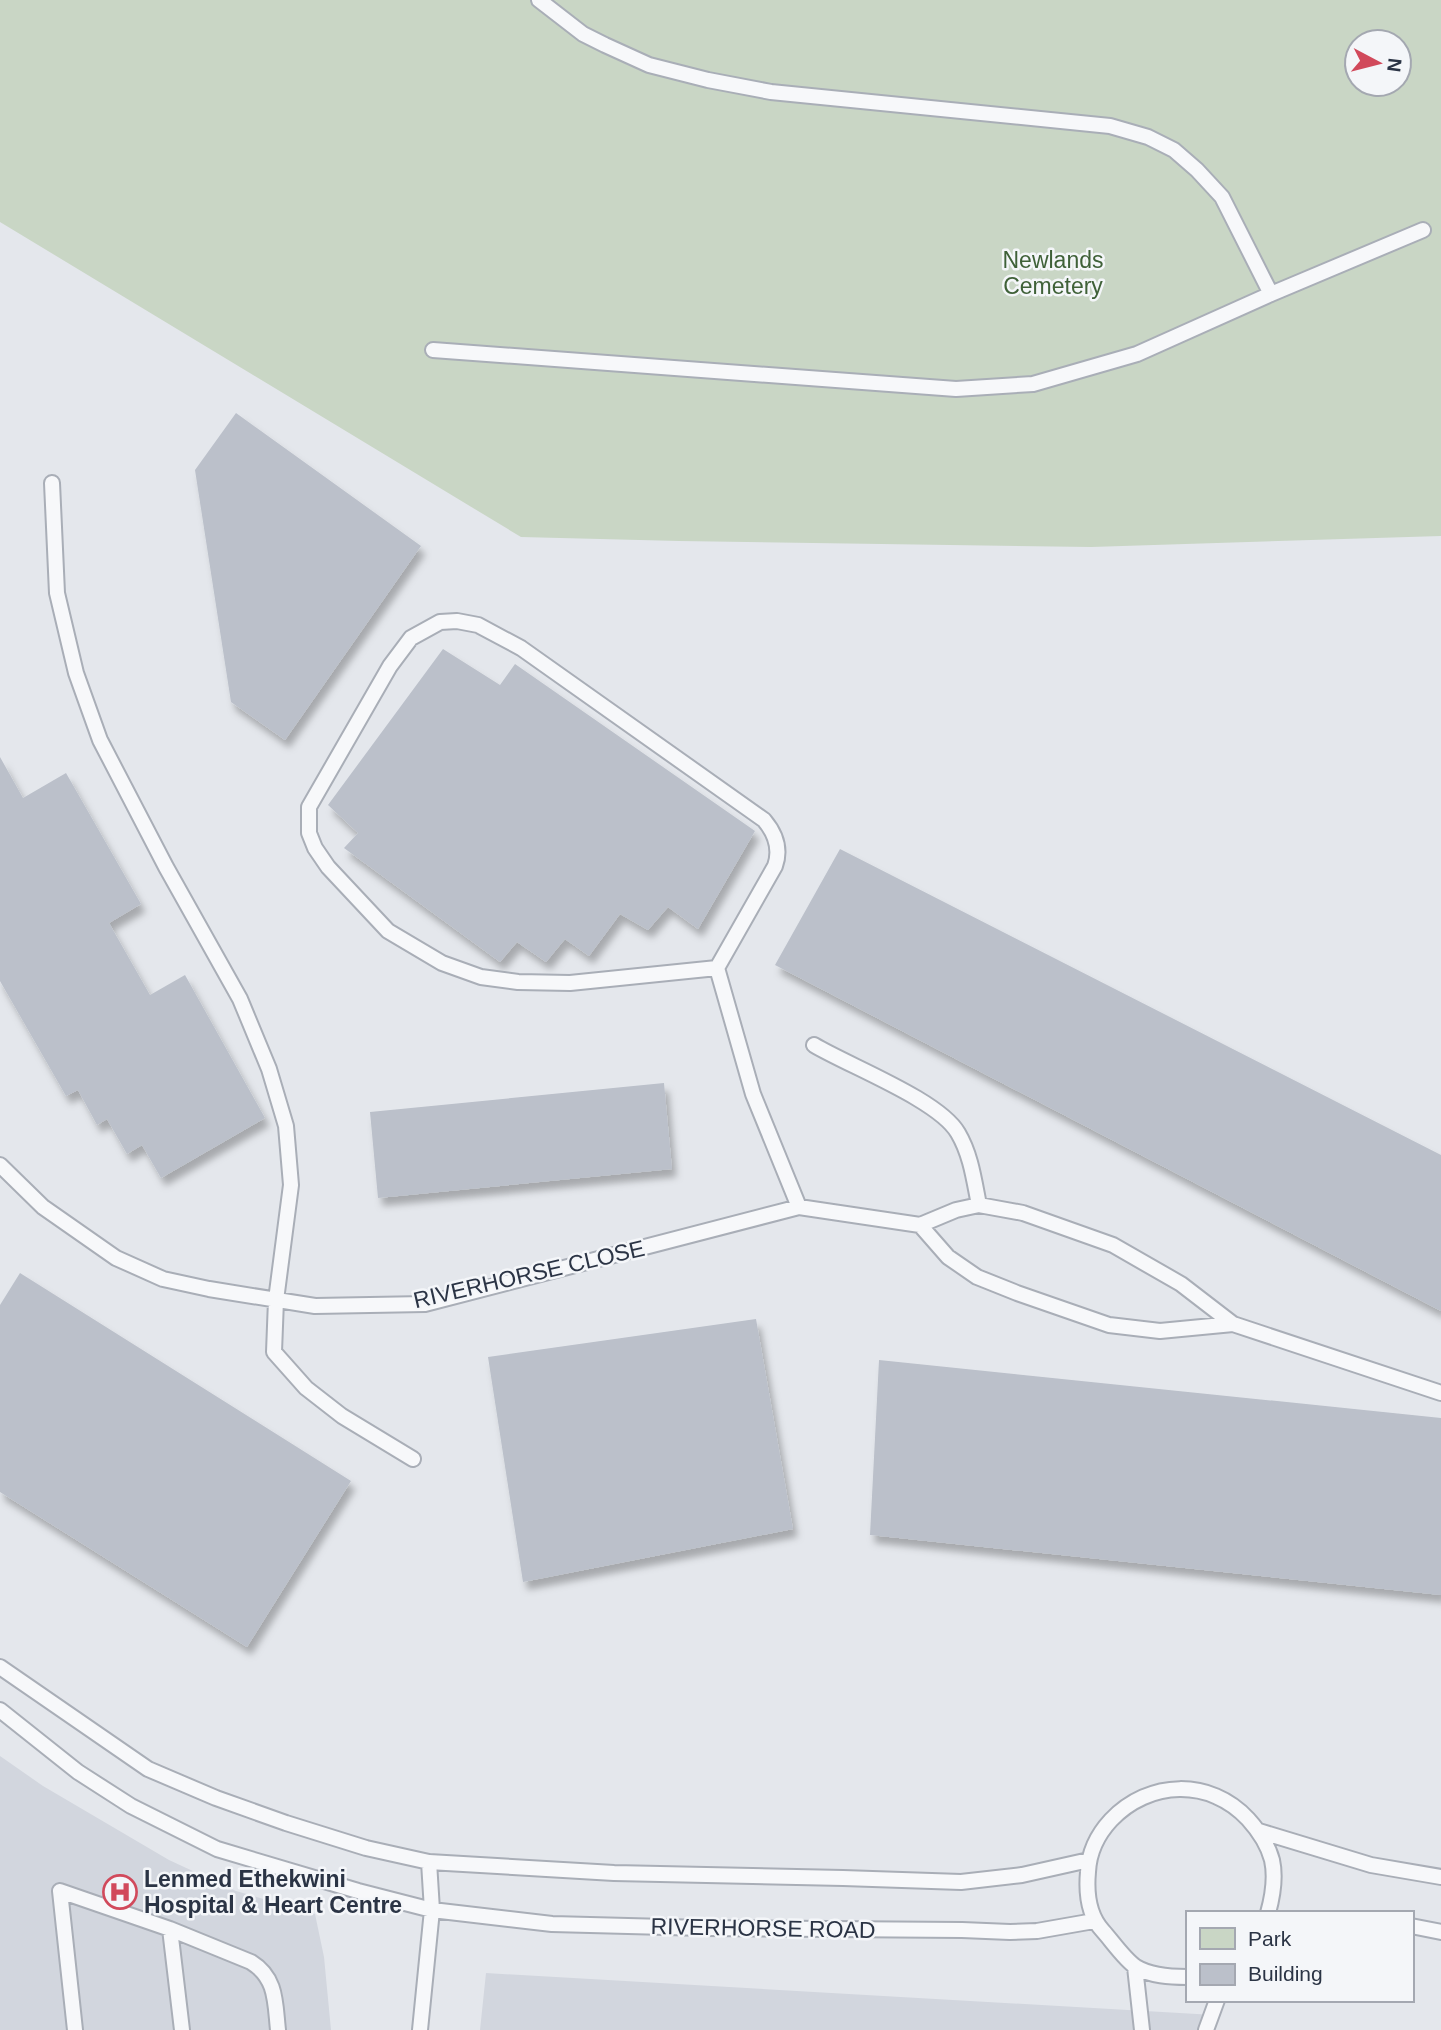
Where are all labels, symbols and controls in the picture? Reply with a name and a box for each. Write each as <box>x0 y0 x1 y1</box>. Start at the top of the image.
north arrow <box>1343 28 1413 98</box>
text: N <box>1383 57 1406 73</box>
park label: Newlands Cemetery <box>1003 247 1104 299</box>
street label: RIVERHORSE CLOSE <box>411 1235 647 1313</box>
place label: Lenmed Ethekwini Hospital & Heart Centre <box>144 1866 402 1918</box>
hospital icon: Lenmed Ethekwini Hospital & Heart Centre <box>101 1873 139 1911</box>
legend <box>1186 1911 1413 2002</box>
street label: RIVERHORSE ROAD <box>650 1913 876 1943</box>
text: Park <box>1248 1927 1292 1950</box>
text: Building <box>1248 1962 1323 1985</box>

